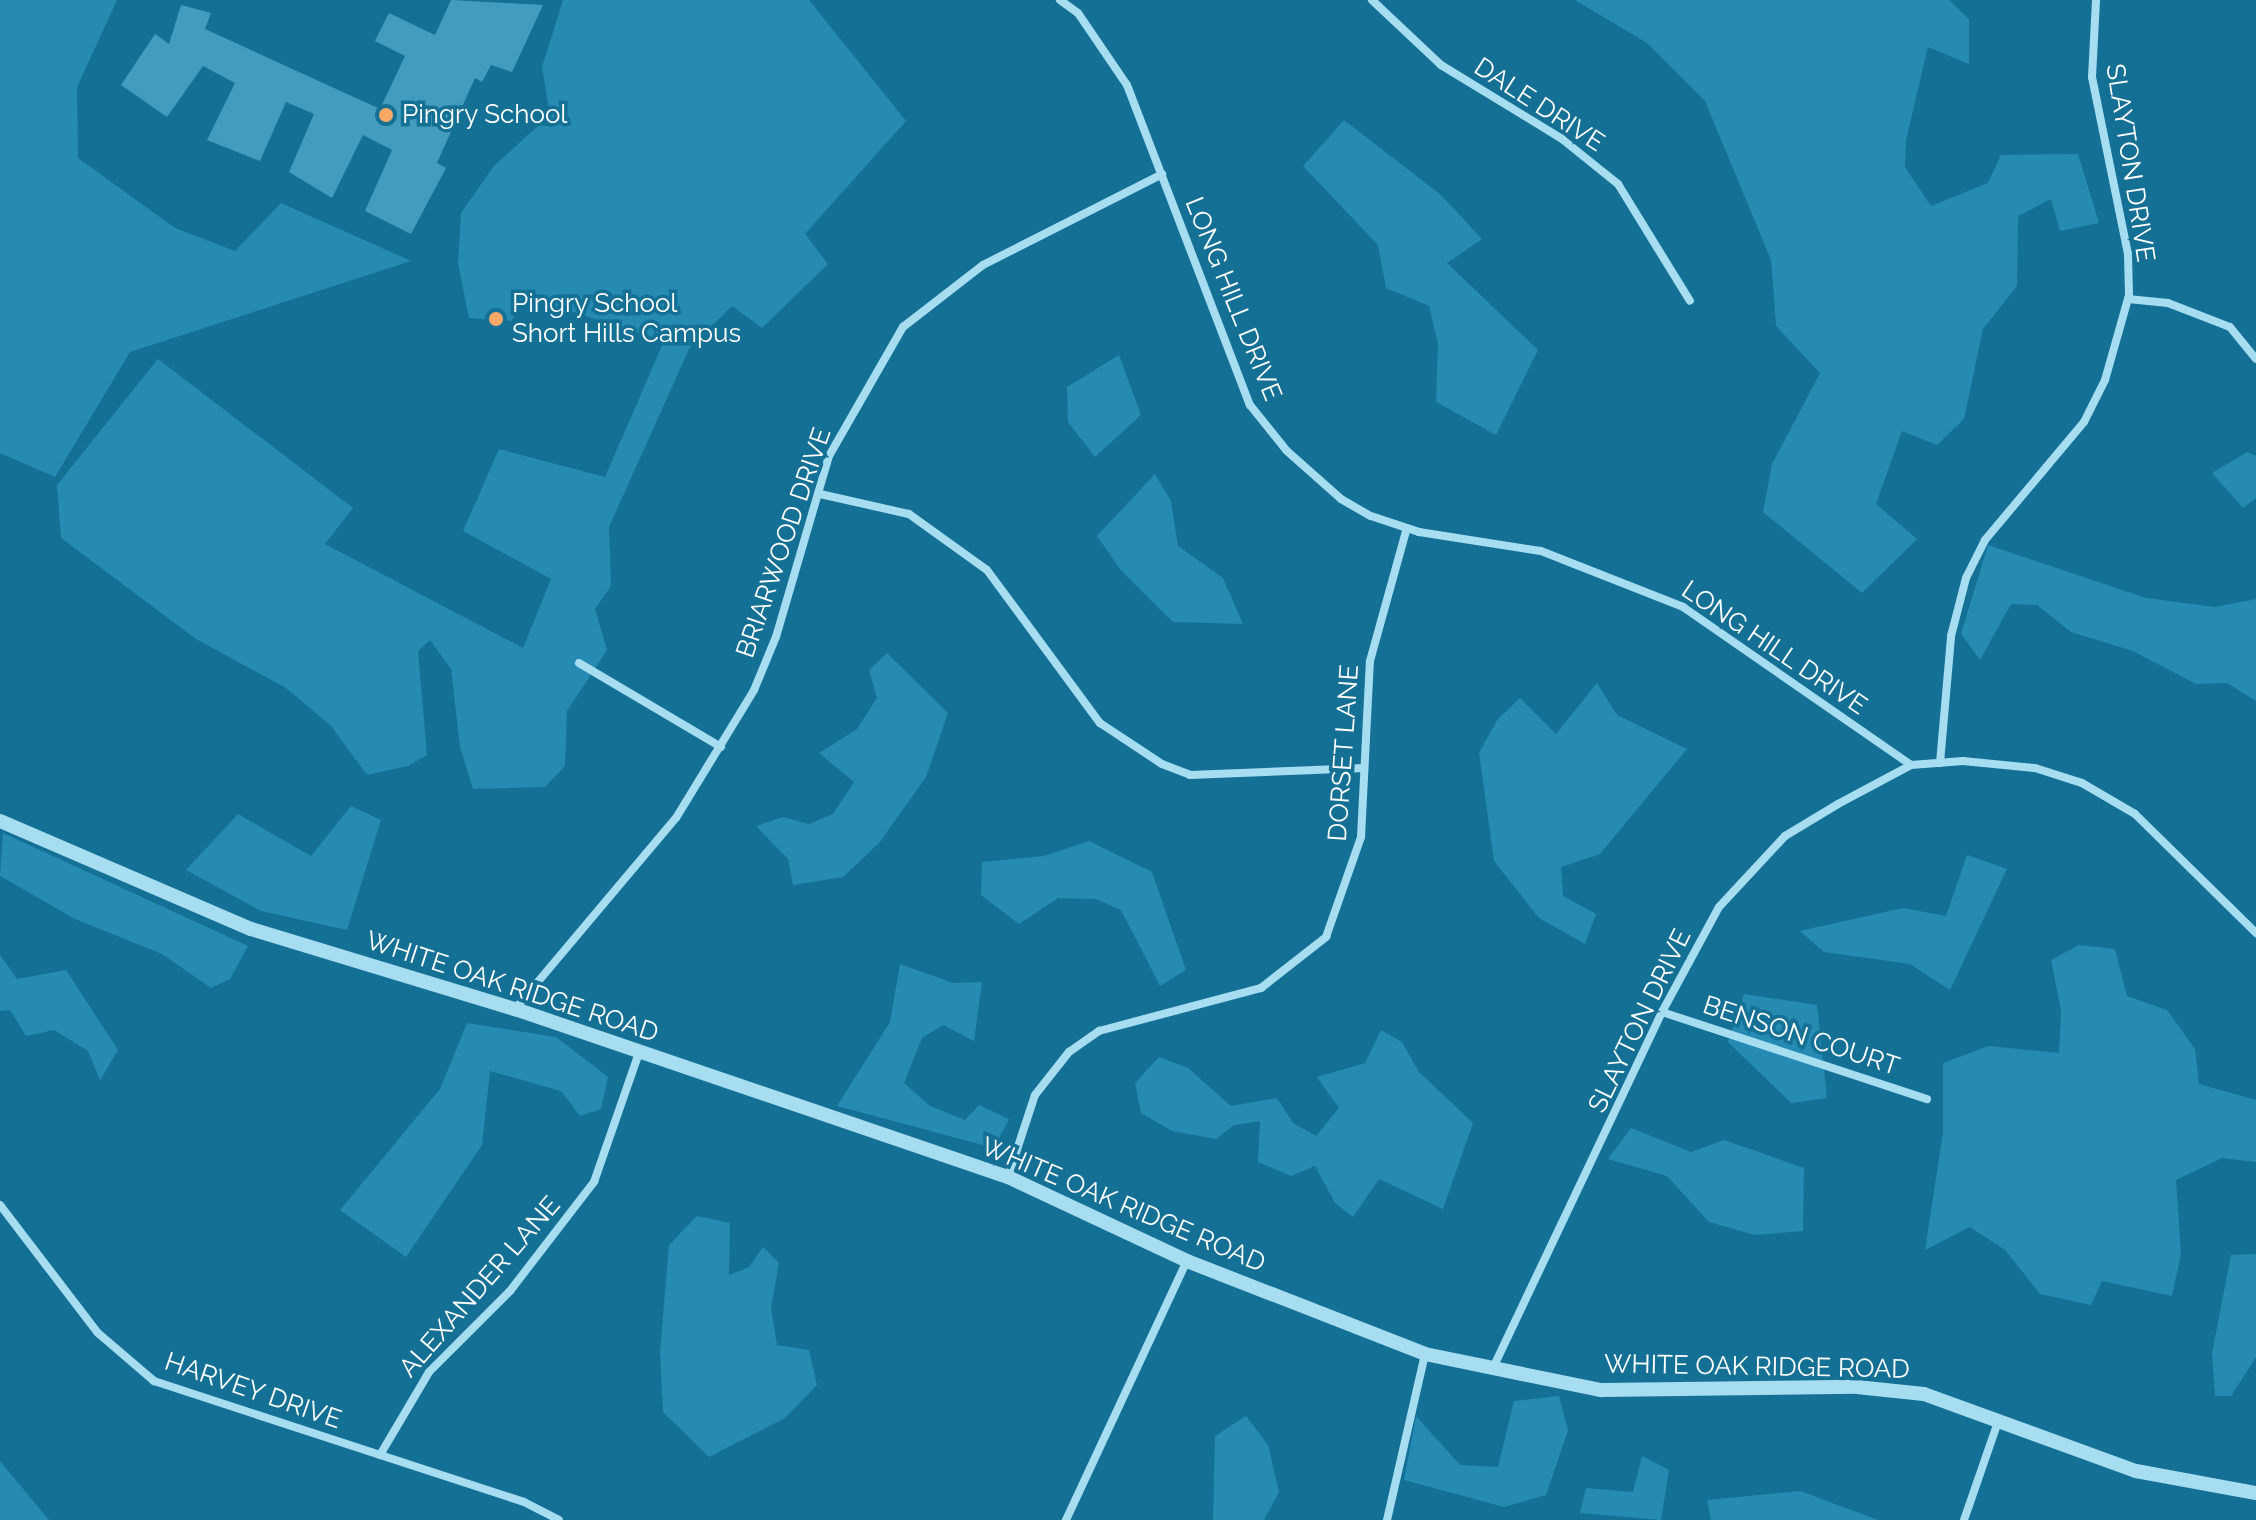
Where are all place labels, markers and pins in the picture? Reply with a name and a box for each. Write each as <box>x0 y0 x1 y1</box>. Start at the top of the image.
place label: Pingry School <box>402 99 568 131</box>
marker: Pingry School <box>377 106 395 124</box>
place label: Pingry School Short Hills Campus <box>512 288 741 350</box>
marker: Pingry School Short Hills Campus <box>487 310 505 328</box>

